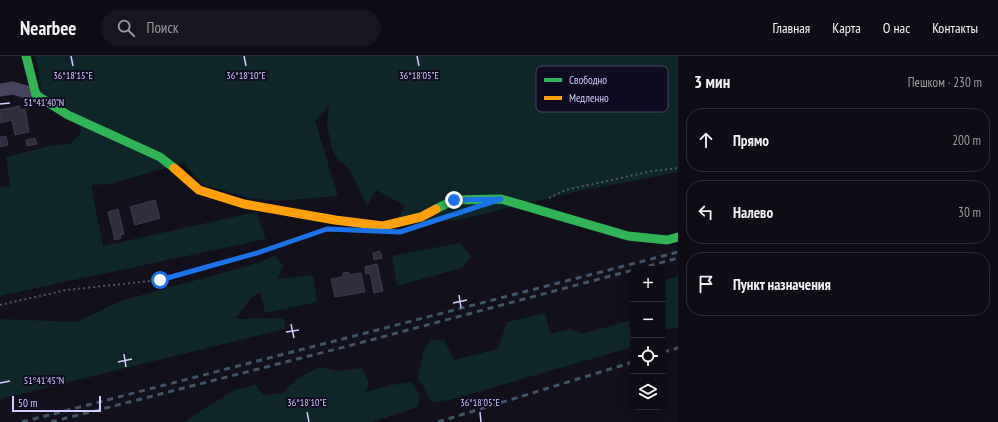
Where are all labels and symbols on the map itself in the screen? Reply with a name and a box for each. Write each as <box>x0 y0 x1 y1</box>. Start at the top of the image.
legend <box>536 66 668 112</box>
text: 36°18'15"E <box>53 69 93 82</box>
text: 36°18'10"E <box>226 69 266 82</box>
text: 36°18'05"E <box>399 69 439 82</box>
text: Свободно <box>569 73 607 87</box>
text: Медленно <box>569 91 609 105</box>
text: 51°41'40"N <box>24 96 64 109</box>
route end <box>445 191 463 209</box>
route start <box>151 271 169 289</box>
text: 51°41'45"N <box>24 374 64 387</box>
scale bar <box>12 394 101 413</box>
text: 36°18'10"E <box>287 396 327 409</box>
text: 36°18'05"E <box>460 396 500 409</box>

